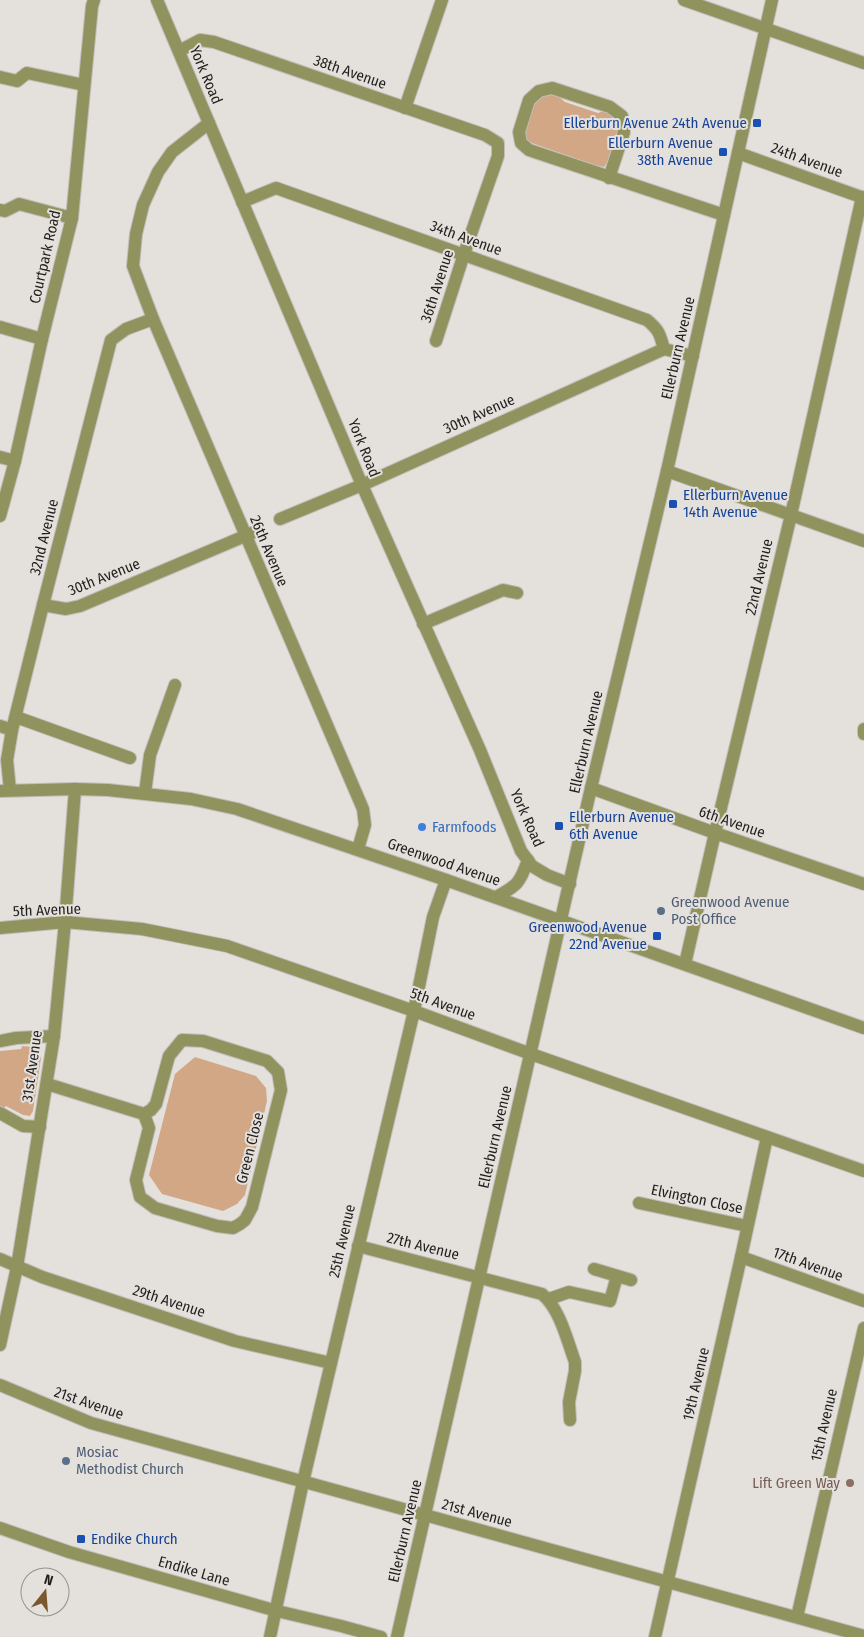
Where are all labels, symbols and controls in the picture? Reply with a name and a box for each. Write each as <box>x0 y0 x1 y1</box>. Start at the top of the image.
street label: York Road <box>186 43 226 107</box>
street label: 38th Avenue <box>311 51 389 93</box>
place label: Ellerburn Avenue 24th Avenue <box>564 114 747 132</box>
marker: Ellerburn Avenue 24th Avenue <box>751 117 763 129</box>
place label: Ellerburn Avenue 38th Avenue <box>608 134 713 169</box>
street label: 24th Avenue <box>769 139 845 181</box>
marker: Ellerburn Avenue 38th Avenue <box>717 146 729 158</box>
street label: Courtpark Road <box>26 209 64 305</box>
street label: 34th Avenue <box>428 217 504 259</box>
street label: 36th Avenue <box>417 247 457 325</box>
street label: Ellerburn Avenue <box>657 295 699 401</box>
street label: 30th Avenue <box>441 390 517 438</box>
street label: York Road <box>344 416 384 480</box>
place label: Ellerburn Avenue 14th Avenue <box>683 486 788 521</box>
street label: 32nd Avenue <box>26 497 62 577</box>
marker: Ellerburn Avenue 14th Avenue <box>667 498 679 510</box>
street label: 26th Avenue <box>246 513 292 589</box>
street label: 22nd Avenue <box>741 537 777 617</box>
street label: 30th Avenue <box>65 554 143 600</box>
street label: Ellerburn Avenue <box>565 689 607 795</box>
street label: York Road <box>506 786 548 850</box>
street label: 6th Avenue <box>697 802 767 842</box>
place label: Ellerburn Avenue 6th Avenue <box>569 808 674 843</box>
place label: Farmfoods <box>432 818 496 836</box>
marker: Ellerburn Avenue 6th Avenue <box>553 820 565 832</box>
marker: Farmfoods <box>416 821 428 833</box>
street label: Greenwood Avenue <box>385 834 503 890</box>
place label: Greenwood Avenue Post Office <box>671 893 789 928</box>
street label: 5th Avenue <box>13 900 81 920</box>
marker: Greenwood Avenue Post Office <box>655 905 667 917</box>
place label: Greenwood Avenue 22nd Avenue <box>529 918 647 953</box>
marker: Greenwood Avenue 22nd Avenue <box>651 930 663 942</box>
street label: 5th Avenue <box>408 984 478 1024</box>
street label: 31st Avenue <box>18 1029 46 1103</box>
street label: Ellerburn Avenue <box>474 1084 516 1190</box>
street label: Green Close <box>232 1111 268 1185</box>
street label: Elvington Close <box>650 1181 744 1217</box>
street label: 25th Avenue <box>325 1203 359 1279</box>
street label: 27th Avenue <box>385 1228 461 1264</box>
street label: 17th Avenue <box>770 1243 846 1285</box>
street label: 29th Avenue <box>130 1281 208 1321</box>
street label: 19th Avenue <box>679 1346 713 1422</box>
street label: 21st Avenue <box>52 1383 126 1423</box>
street label: 15th Avenue <box>807 1387 841 1463</box>
place label: Mosiac Methodist Church <box>76 1443 184 1478</box>
marker: Mosiac Methodist Church <box>60 1455 72 1467</box>
place label: Lift Green Way <box>752 1474 840 1492</box>
marker: Lift Green Way <box>844 1477 856 1489</box>
street label: Ellerburn Avenue <box>384 1478 426 1584</box>
street label: 21st Avenue <box>440 1495 514 1531</box>
place label: Endike Church <box>91 1530 178 1548</box>
marker: Endike Church <box>75 1533 87 1545</box>
street label: Endike Lane <box>156 1552 232 1590</box>
north arrow <box>20 1567 70 1617</box>
text: N <box>42 1571 55 1589</box>

